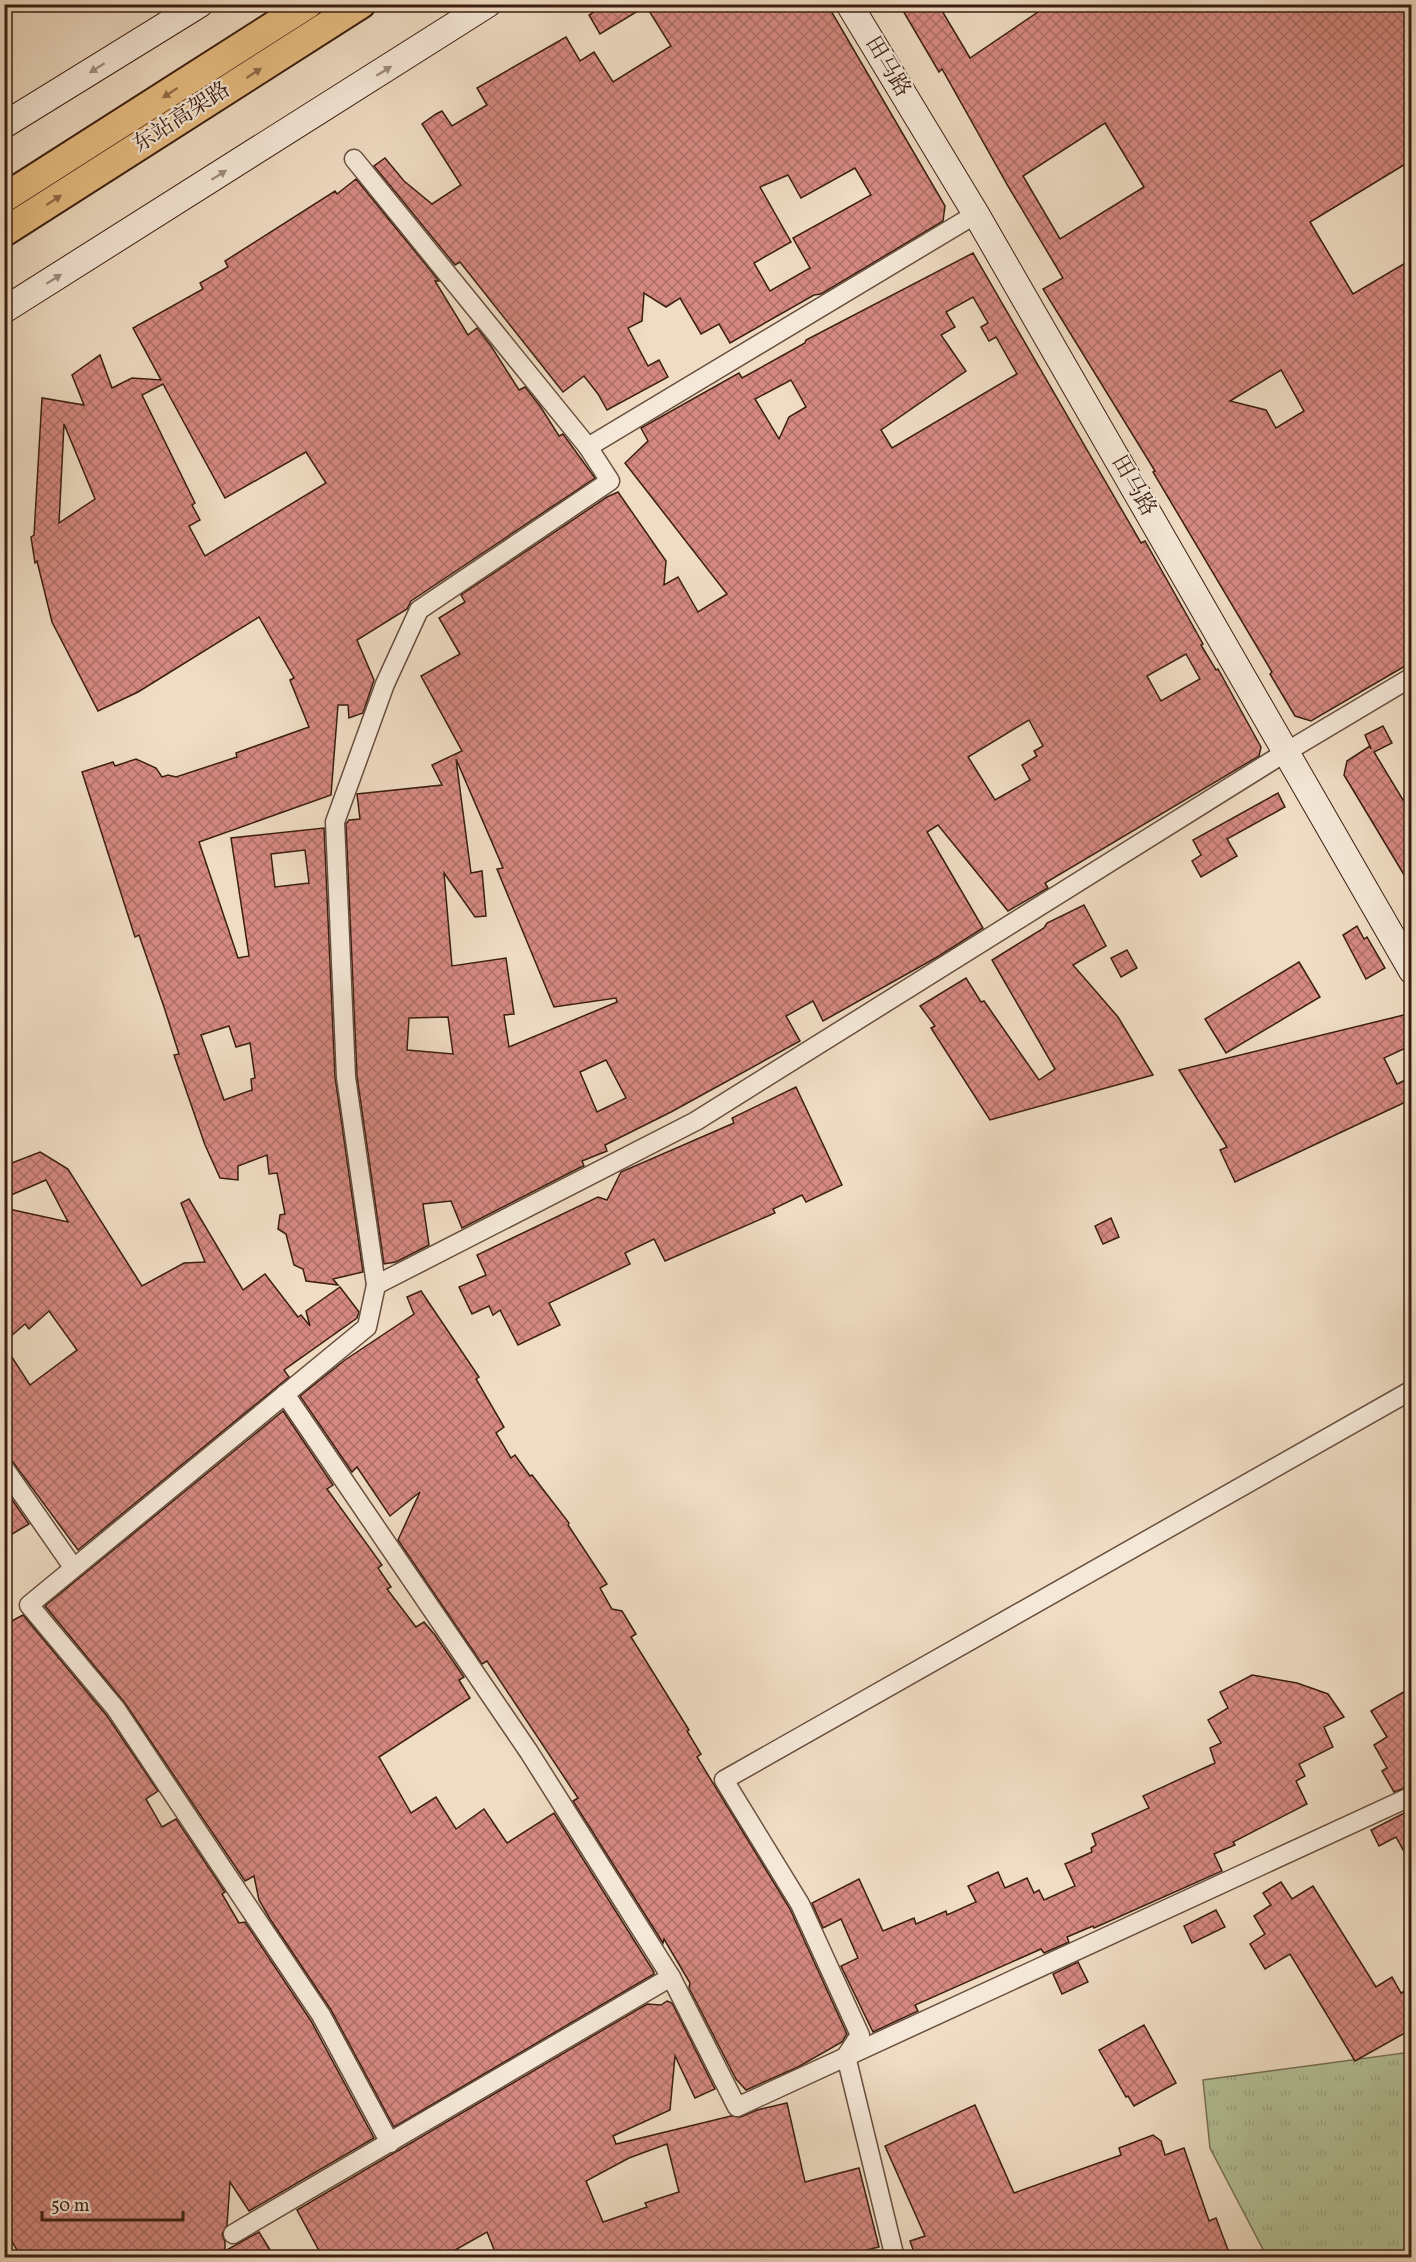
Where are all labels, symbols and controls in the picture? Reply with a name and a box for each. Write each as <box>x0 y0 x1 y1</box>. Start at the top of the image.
street label: 田马路 <box>857 31 917 103</box>
one-way arrow <box>89 63 105 74</box>
one-way arrow <box>375 65 392 76</box>
one-way arrow <box>245 67 262 78</box>
street label: 东站高架路 <box>127 75 237 161</box>
one-way arrow <box>162 87 178 98</box>
one-way arrow <box>211 169 227 180</box>
one-way arrow <box>46 195 62 206</box>
one-way arrow <box>46 274 62 285</box>
street label: 田马路 <box>1103 450 1163 522</box>
scale bar <box>42 2184 183 2222</box>
text: 50 m <box>51 2194 90 2219</box>

